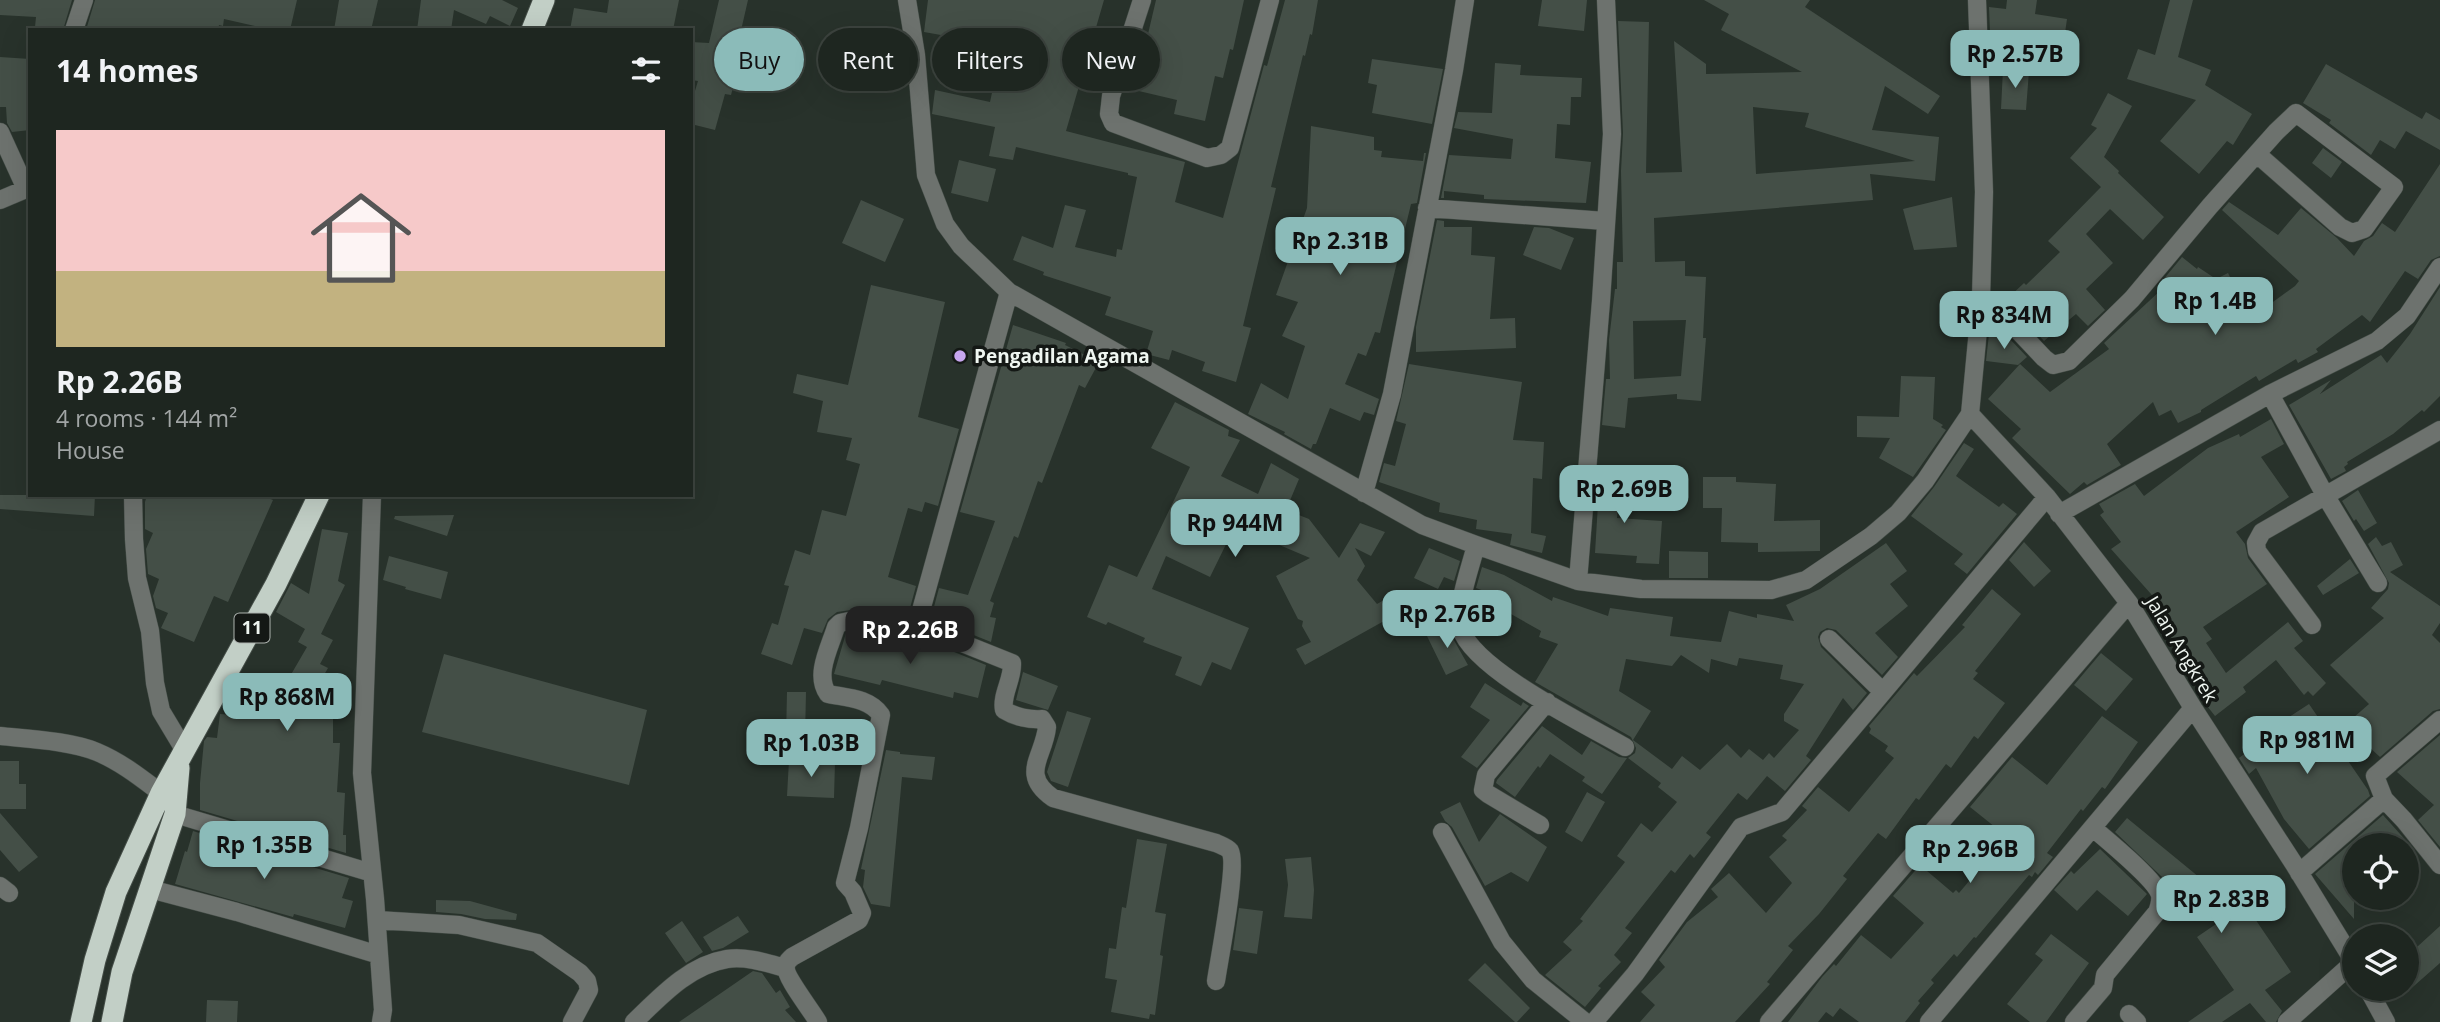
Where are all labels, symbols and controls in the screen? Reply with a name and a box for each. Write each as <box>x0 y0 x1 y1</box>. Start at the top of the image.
chip: Buy <box>714 28 804 91</box>
chip: Rent <box>818 28 918 91</box>
chip: Filters <box>932 28 1048 91</box>
chip: New <box>1062 28 1160 91</box>
pin: Rp 2.57B <box>1943 31 2087 90</box>
text: Rp 2.57B <box>1966 37 2064 69</box>
text: 14 homes <box>56 50 199 91</box>
icon: filters <box>627 51 665 89</box>
icon: home <box>298 175 424 301</box>
pin: Rp 2.31B <box>1268 218 1412 277</box>
text: Rp 2.31B <box>1291 224 1389 256</box>
pin: Rp 1.4B <box>2150 278 2280 337</box>
text: Rp 1.4B <box>2173 284 2257 316</box>
pin: Rp 834M <box>1939 292 2069 351</box>
text: Rp 834M <box>1956 298 2052 330</box>
place label: Pengadilan Agama <box>974 343 1150 369</box>
marker: Pengadilan Agama <box>952 348 968 364</box>
text: Rp 2.26B <box>56 361 183 402</box>
text: 4 rooms · 144 m² <box>56 402 237 434</box>
text: House <box>56 434 125 466</box>
pin: Rp 2.69B <box>1552 466 1696 525</box>
text: Rp 2.69B <box>1575 472 1673 504</box>
pin: Rp 944M <box>1170 500 1300 559</box>
text: Rp 944M <box>1187 506 1283 538</box>
street label: Jalan Angkrek <box>2139 589 2224 707</box>
pin: Rp 2.76B <box>1375 590 1519 650</box>
text: Rp 2.76B <box>1398 597 1496 629</box>
pin: Rp 2.26B <box>838 606 982 666</box>
text: Rp 2.26B <box>861 613 959 645</box>
road number: 11 <box>234 614 270 642</box>
pin: Rp 868M <box>222 674 352 733</box>
text: Rp 868M <box>239 680 335 712</box>
pin: Rp 981M <box>2242 716 2372 776</box>
pin: Rp 1.03B <box>739 720 883 779</box>
text: Rp 981M <box>2259 723 2355 755</box>
text: Rp 1.03B <box>762 726 860 758</box>
pin: Rp 1.35B <box>192 822 336 881</box>
pin: Rp 2.96B <box>1898 826 2042 885</box>
text: Rp 1.35B <box>215 828 313 860</box>
text: Rp 2.96B <box>1921 832 2019 864</box>
map controls <box>2342 833 2419 1001</box>
button: locate <box>2342 833 2419 910</box>
pin: Rp 2.83B <box>2149 876 2293 935</box>
text: Rp 2.83B <box>2172 882 2270 914</box>
button: layers <box>2342 924 2419 1001</box>

